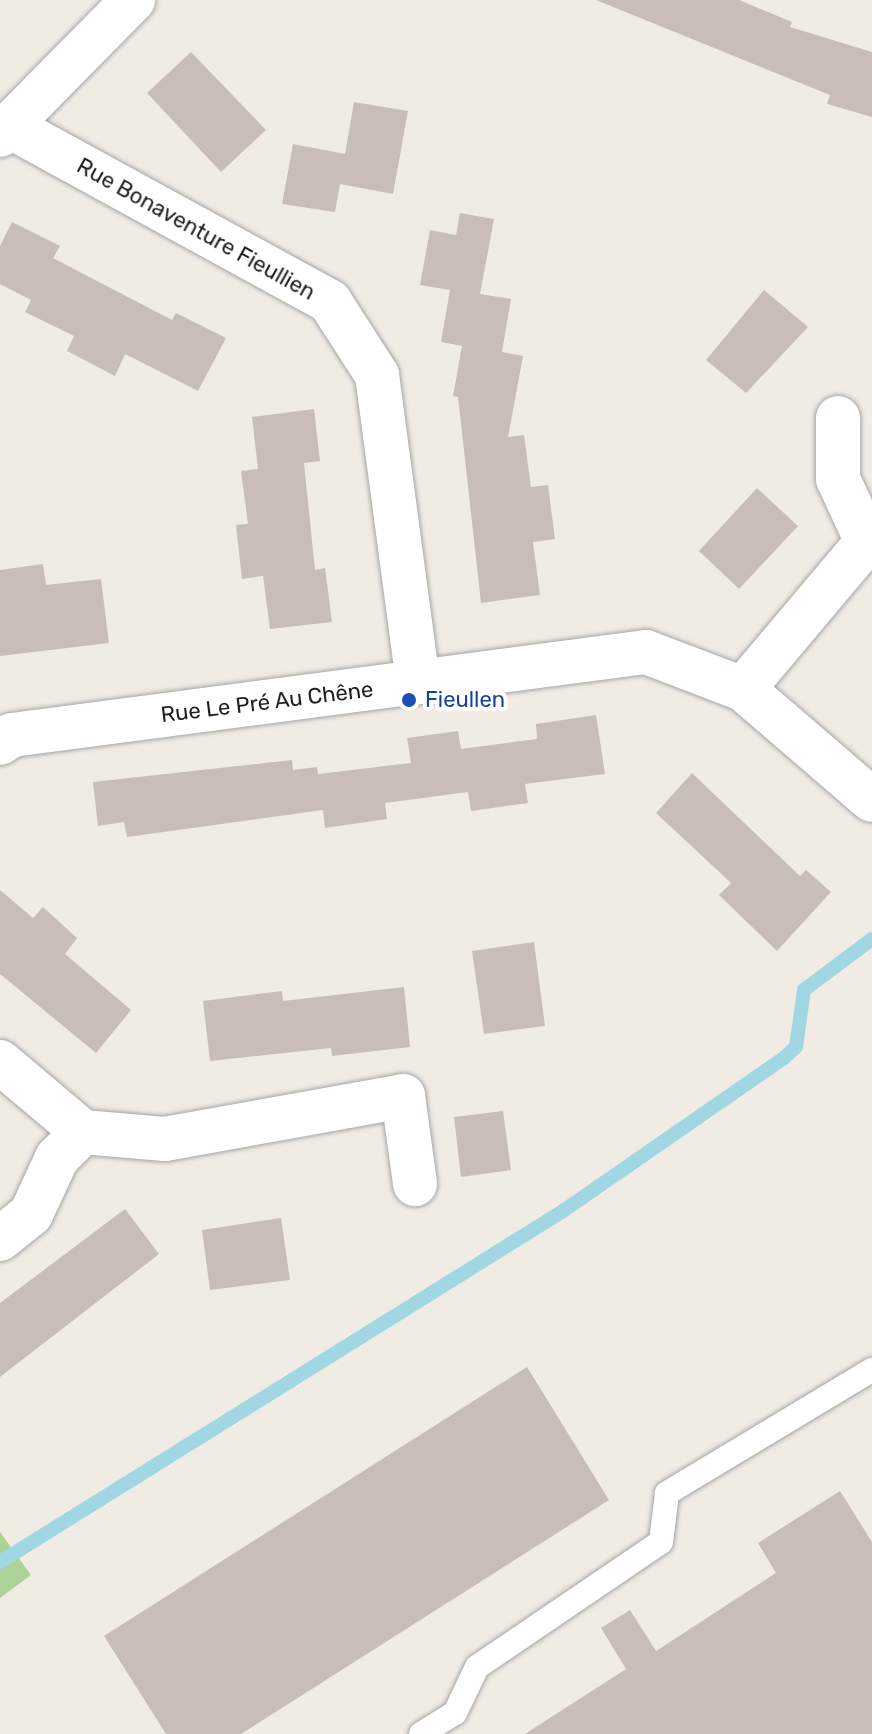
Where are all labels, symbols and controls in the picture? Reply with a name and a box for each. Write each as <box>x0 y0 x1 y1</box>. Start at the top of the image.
street label: Rue Bonaventure Fieullien <box>72 152 320 306</box>
street label: Rue Le Pré Au Chêne <box>159 676 375 728</box>
place label: Fieullen <box>425 687 505 713</box>
marker: Fieullen <box>400 691 418 709</box>

